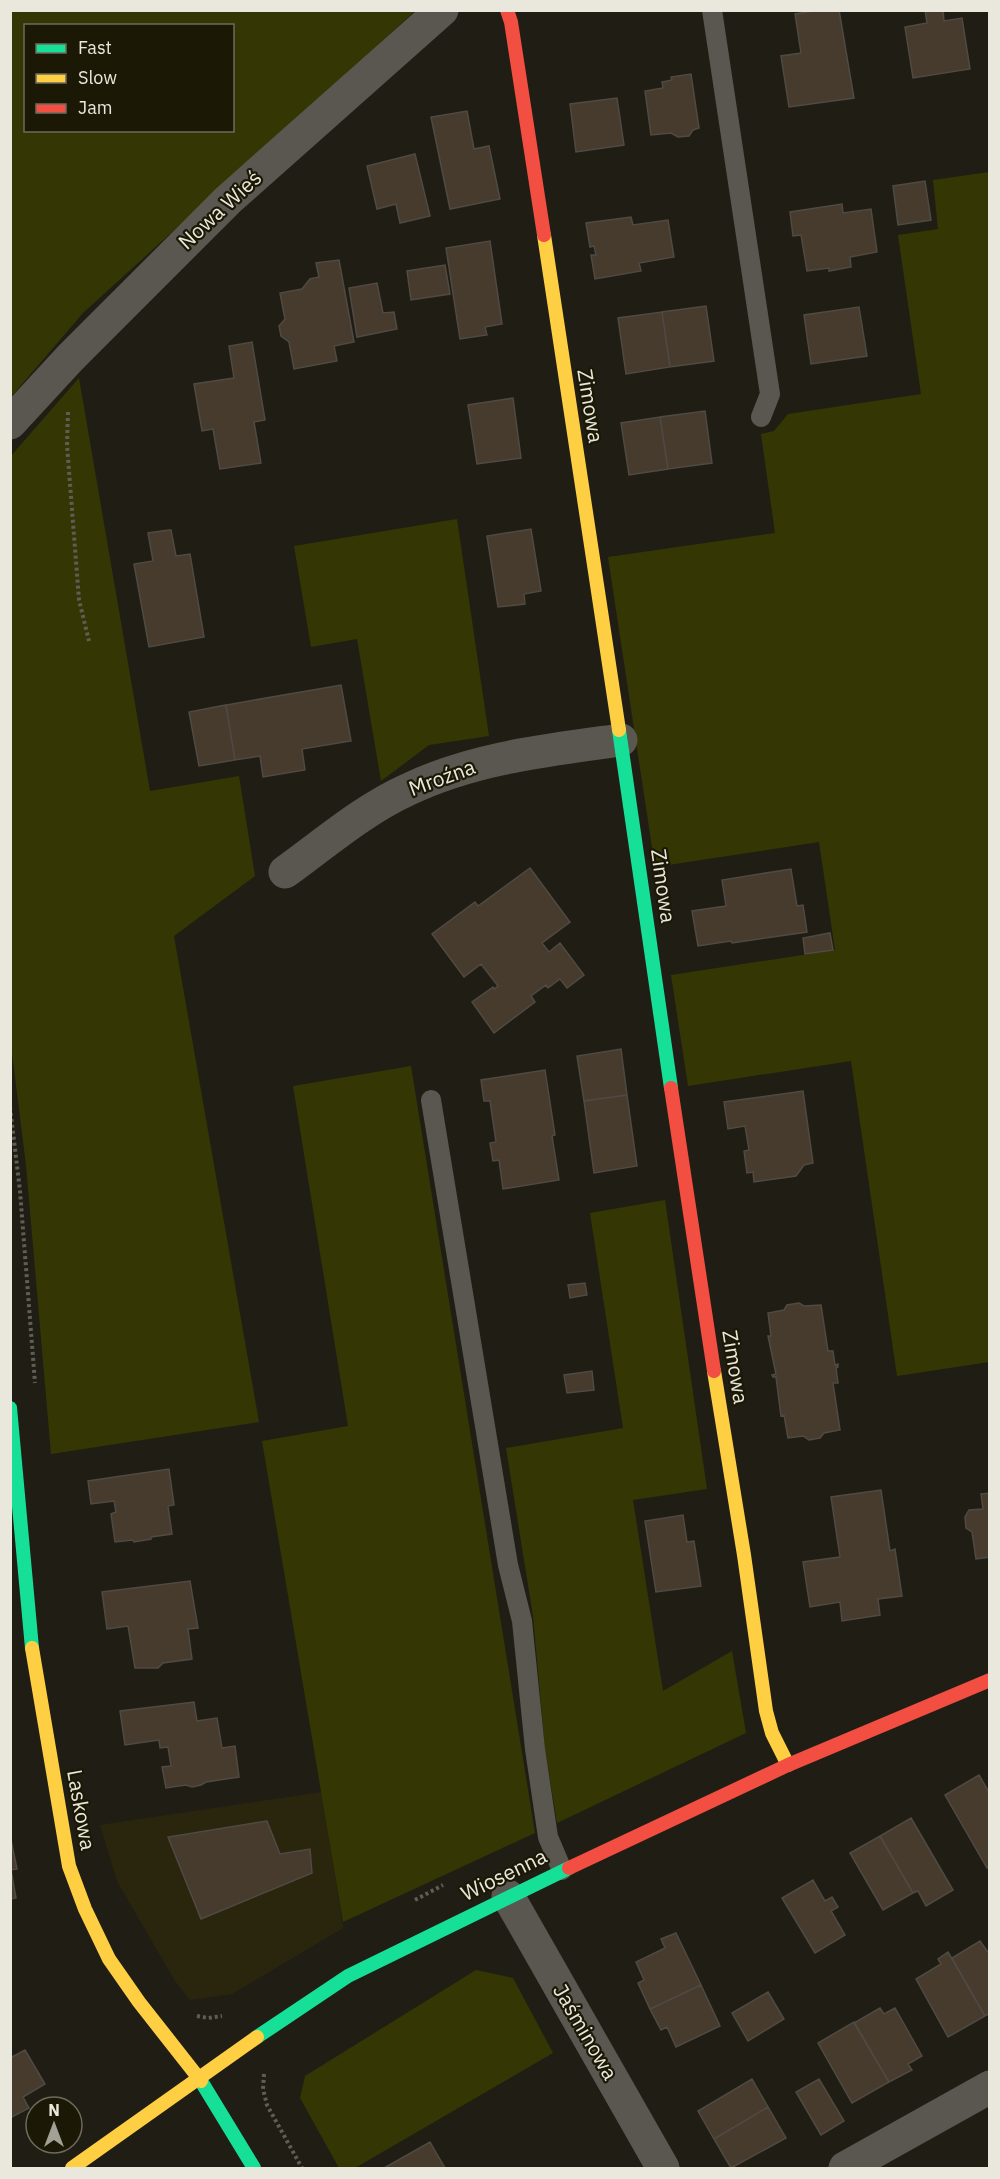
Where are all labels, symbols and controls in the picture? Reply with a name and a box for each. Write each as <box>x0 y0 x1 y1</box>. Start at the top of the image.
legend <box>24 24 234 132</box>
text: Fast <box>78 36 112 59</box>
text: Slow <box>78 66 117 89</box>
text: Jam <box>78 96 113 119</box>
street label: Nowa Wieś <box>172 163 267 255</box>
street label: Zimowa <box>571 367 611 445</box>
street label: Mroźna <box>404 752 479 802</box>
street label: Zimowa <box>645 847 683 925</box>
street label: Zimowa <box>716 1328 756 1406</box>
street label: Laskowa <box>61 1767 103 1852</box>
street label: Wiosenna <box>456 1841 551 1907</box>
street label: Jaśminowa <box>547 1978 625 2085</box>
north arrow <box>24 2095 84 2155</box>
text: N <box>48 2100 60 2120</box>

